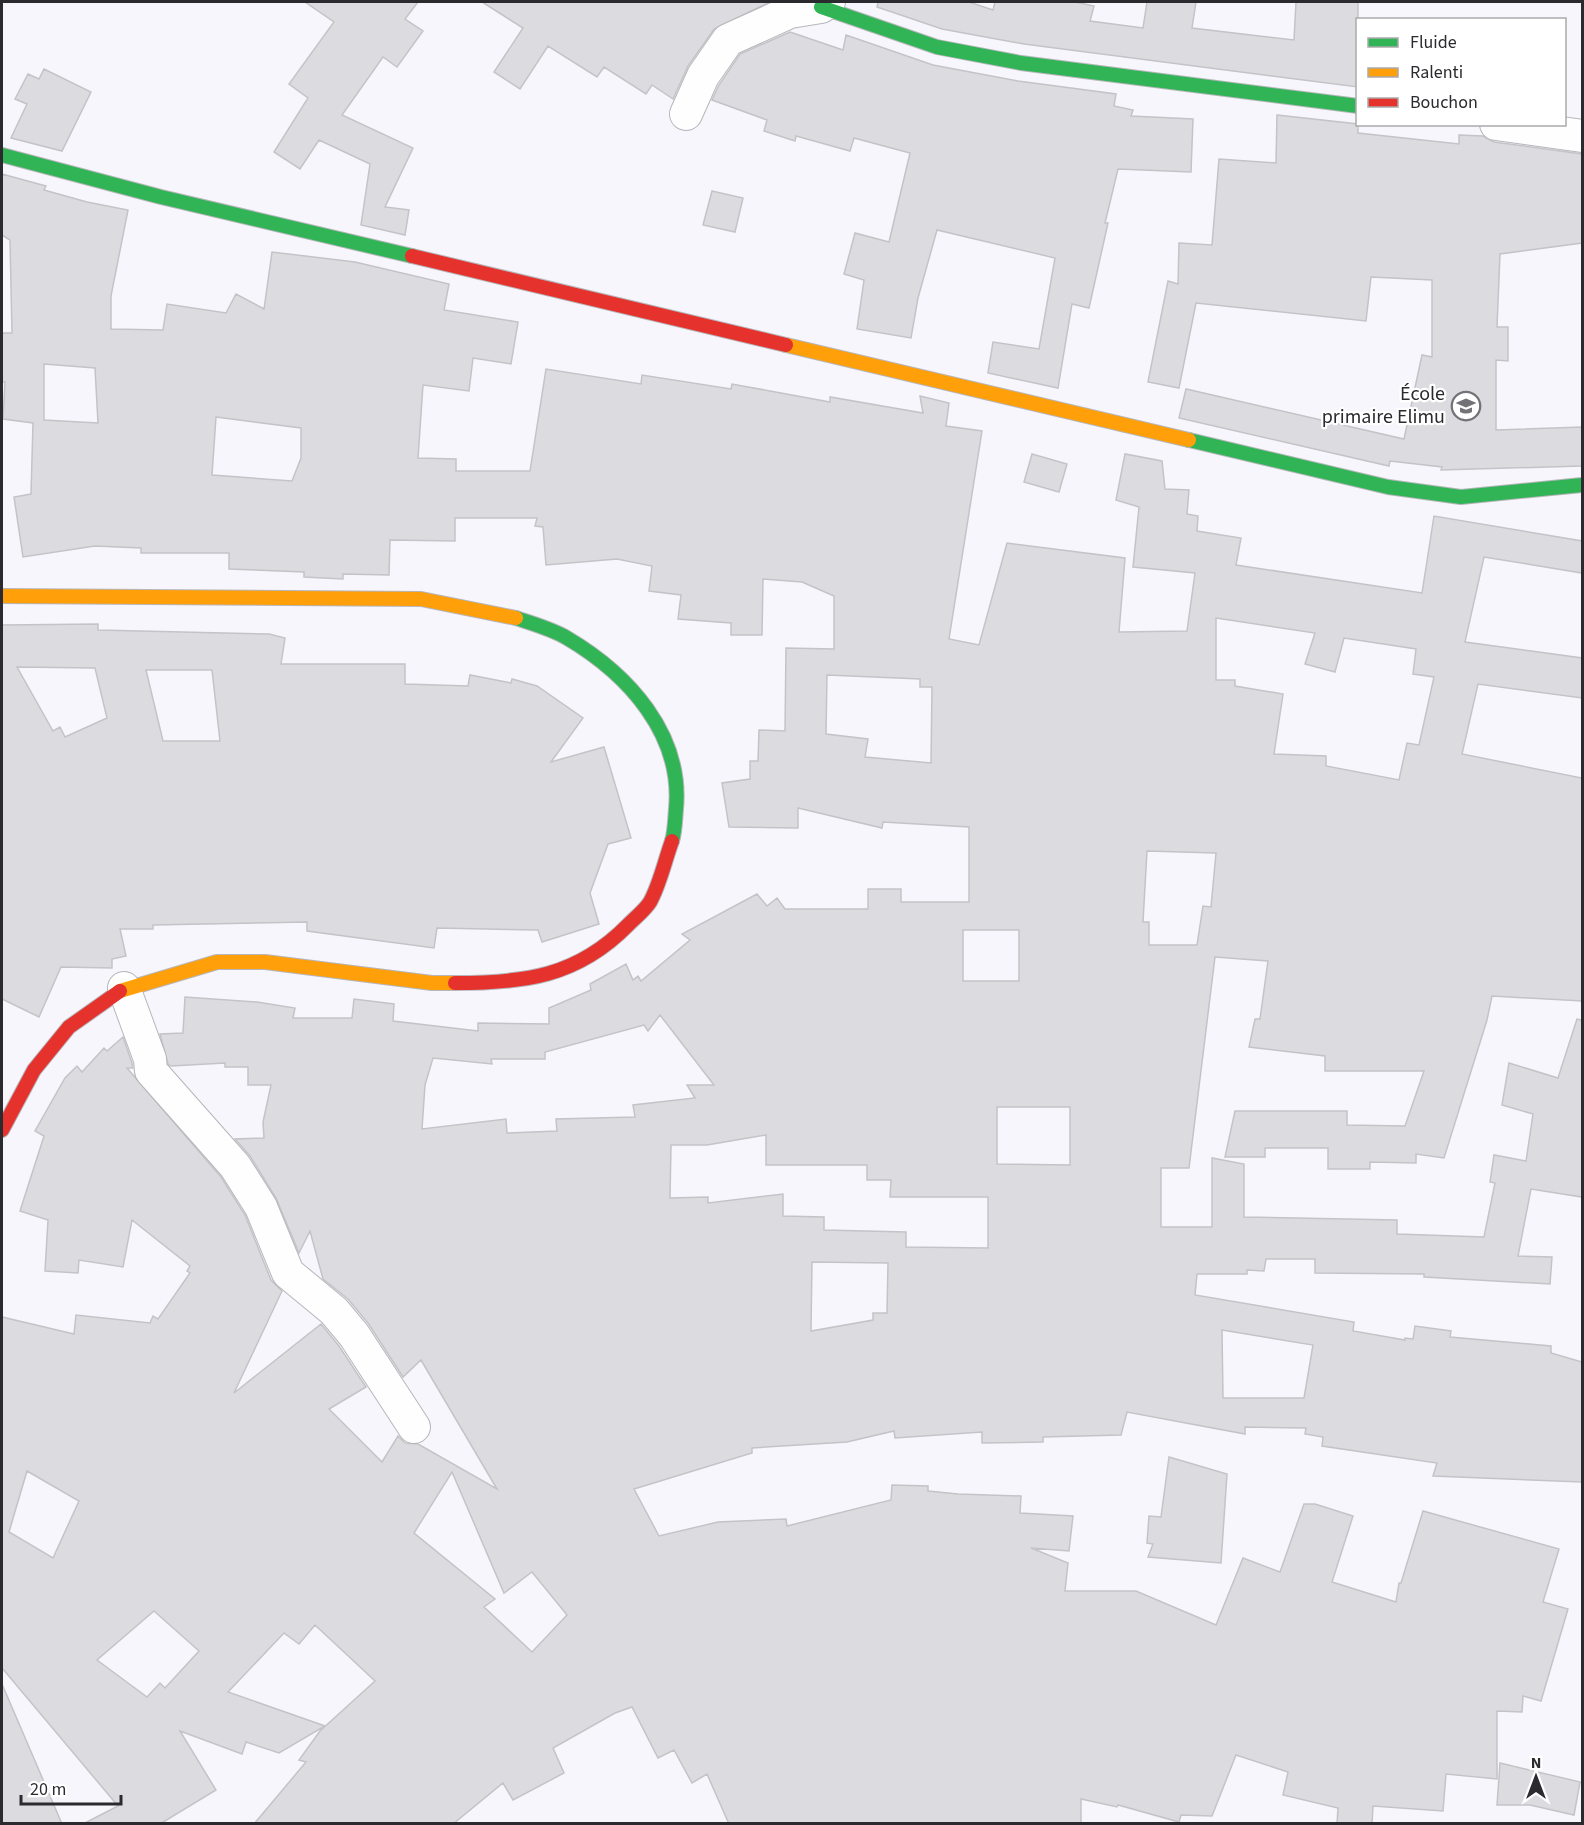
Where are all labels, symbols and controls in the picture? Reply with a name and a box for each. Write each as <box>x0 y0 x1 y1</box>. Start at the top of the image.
legend <box>1356 18 1566 126</box>
text: Fluide <box>1410 30 1457 55</box>
text: Ralenti <box>1410 60 1463 85</box>
text: Bouchon <box>1410 90 1478 115</box>
place label: École primaire Elimu <box>1322 380 1445 431</box>
school or university icon: École primaire Elimu <box>1450 390 1482 422</box>
north arrow <box>1506 1747 1566 1807</box>
text: N <box>1531 1752 1541 1774</box>
scale bar <box>21 1768 122 1806</box>
text: 20 m <box>30 1777 66 1802</box>

